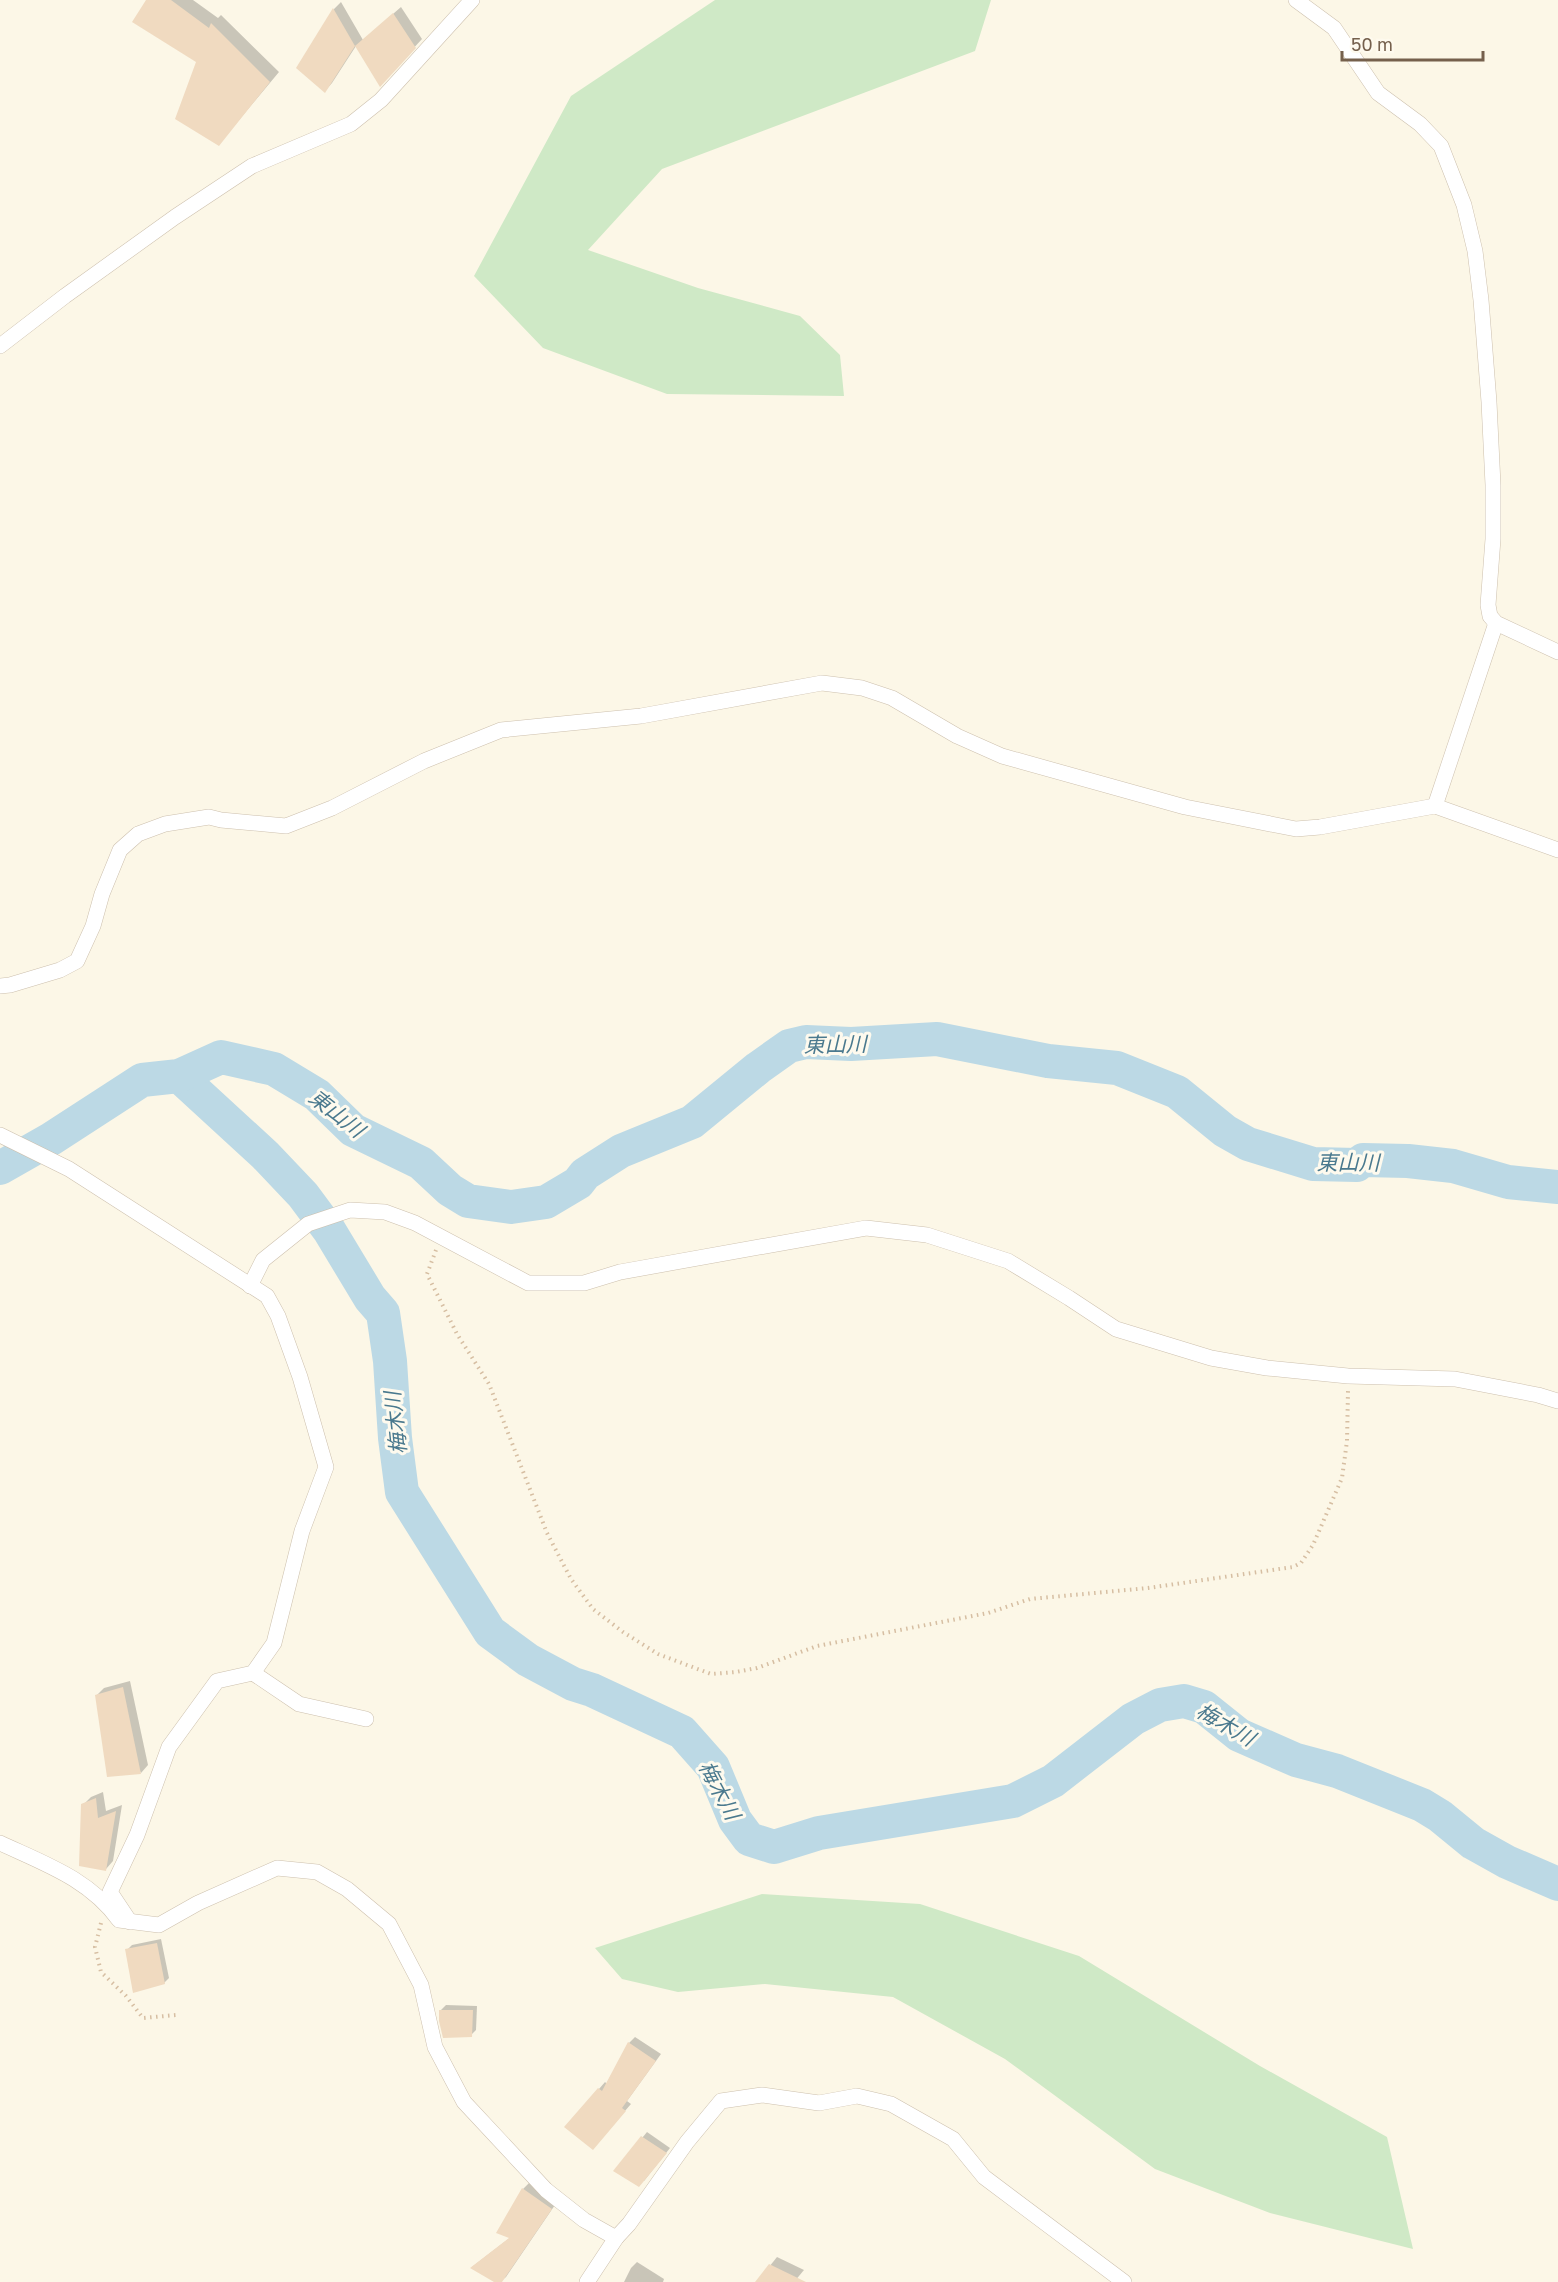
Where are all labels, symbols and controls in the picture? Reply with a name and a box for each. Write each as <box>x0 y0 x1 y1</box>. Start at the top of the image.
scale bar <box>1342 24 1483 62</box>
text: 50 m <box>1351 33 1393 55</box>
water label: 東山川 <box>803 1030 869 1058</box>
water label: 東山川 <box>304 1083 371 1144</box>
water label: 東山川 <box>1317 1149 1381 1175</box>
water label: 梅木川 <box>379 1388 411 1456</box>
water label: 梅木川 <box>1192 1697 1262 1752</box>
water label: 梅木川 <box>694 1756 747 1826</box>

